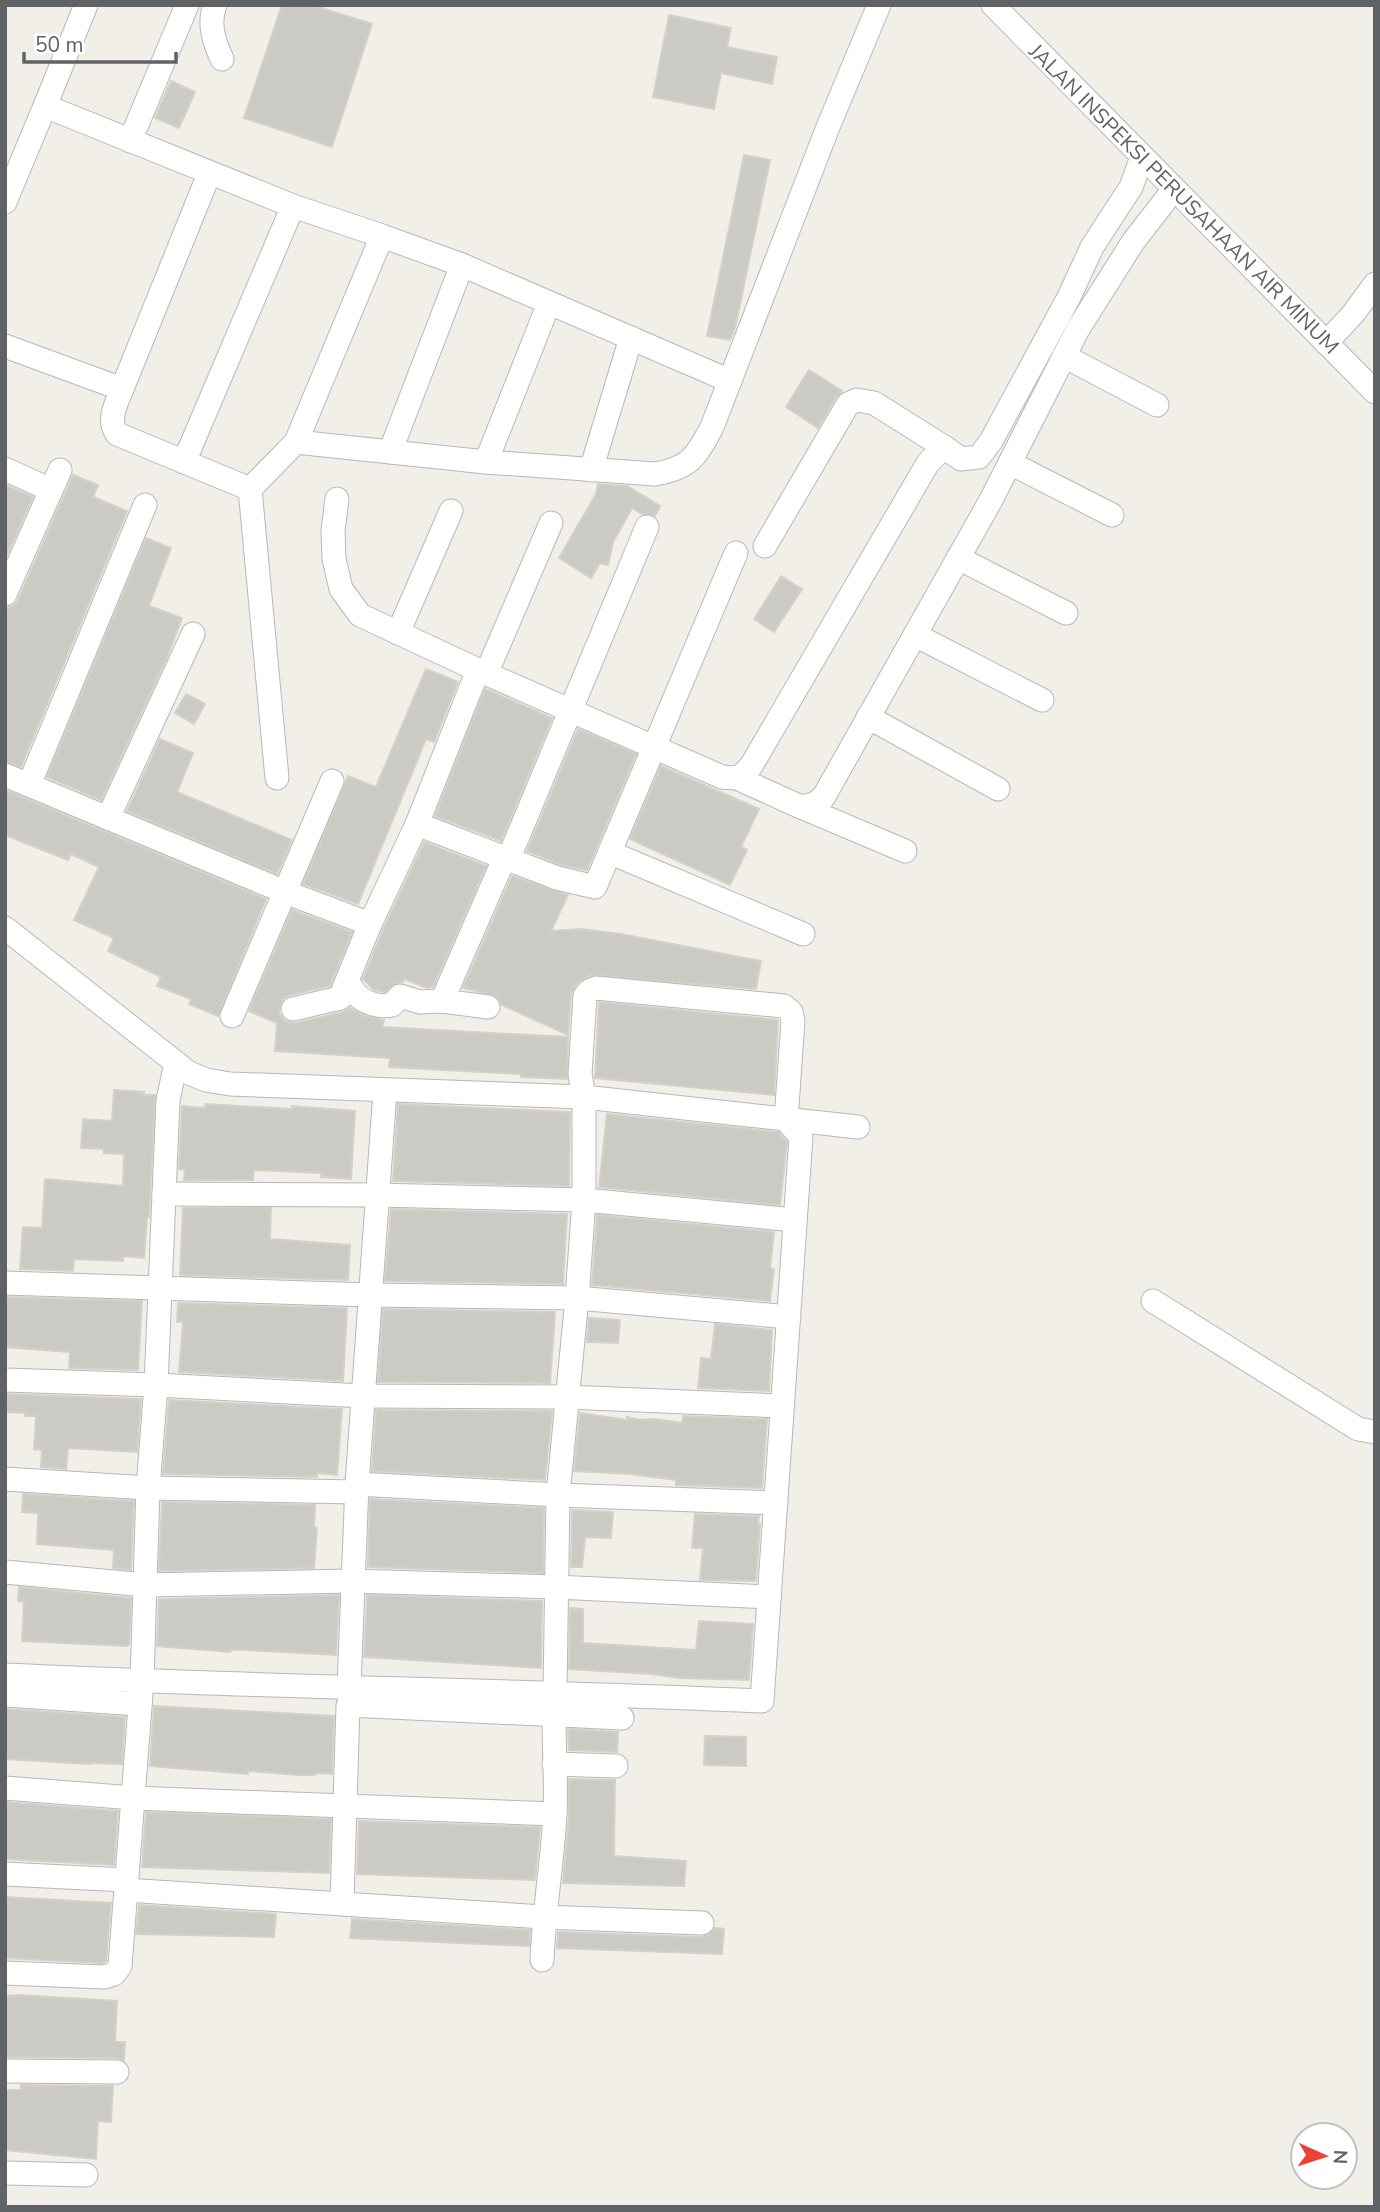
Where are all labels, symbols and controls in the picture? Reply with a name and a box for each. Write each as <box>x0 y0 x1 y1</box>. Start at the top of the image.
scale bar <box>24 21 177 65</box>
text: 50 m <box>35 31 84 59</box>
street label: JALAN INSPEKSI PERUSAHAAN AIR MINUM <box>1022 37 1345 360</box>
north arrow <box>1289 2121 1359 2191</box>
text: N <box>1327 2149 1353 2165</box>

